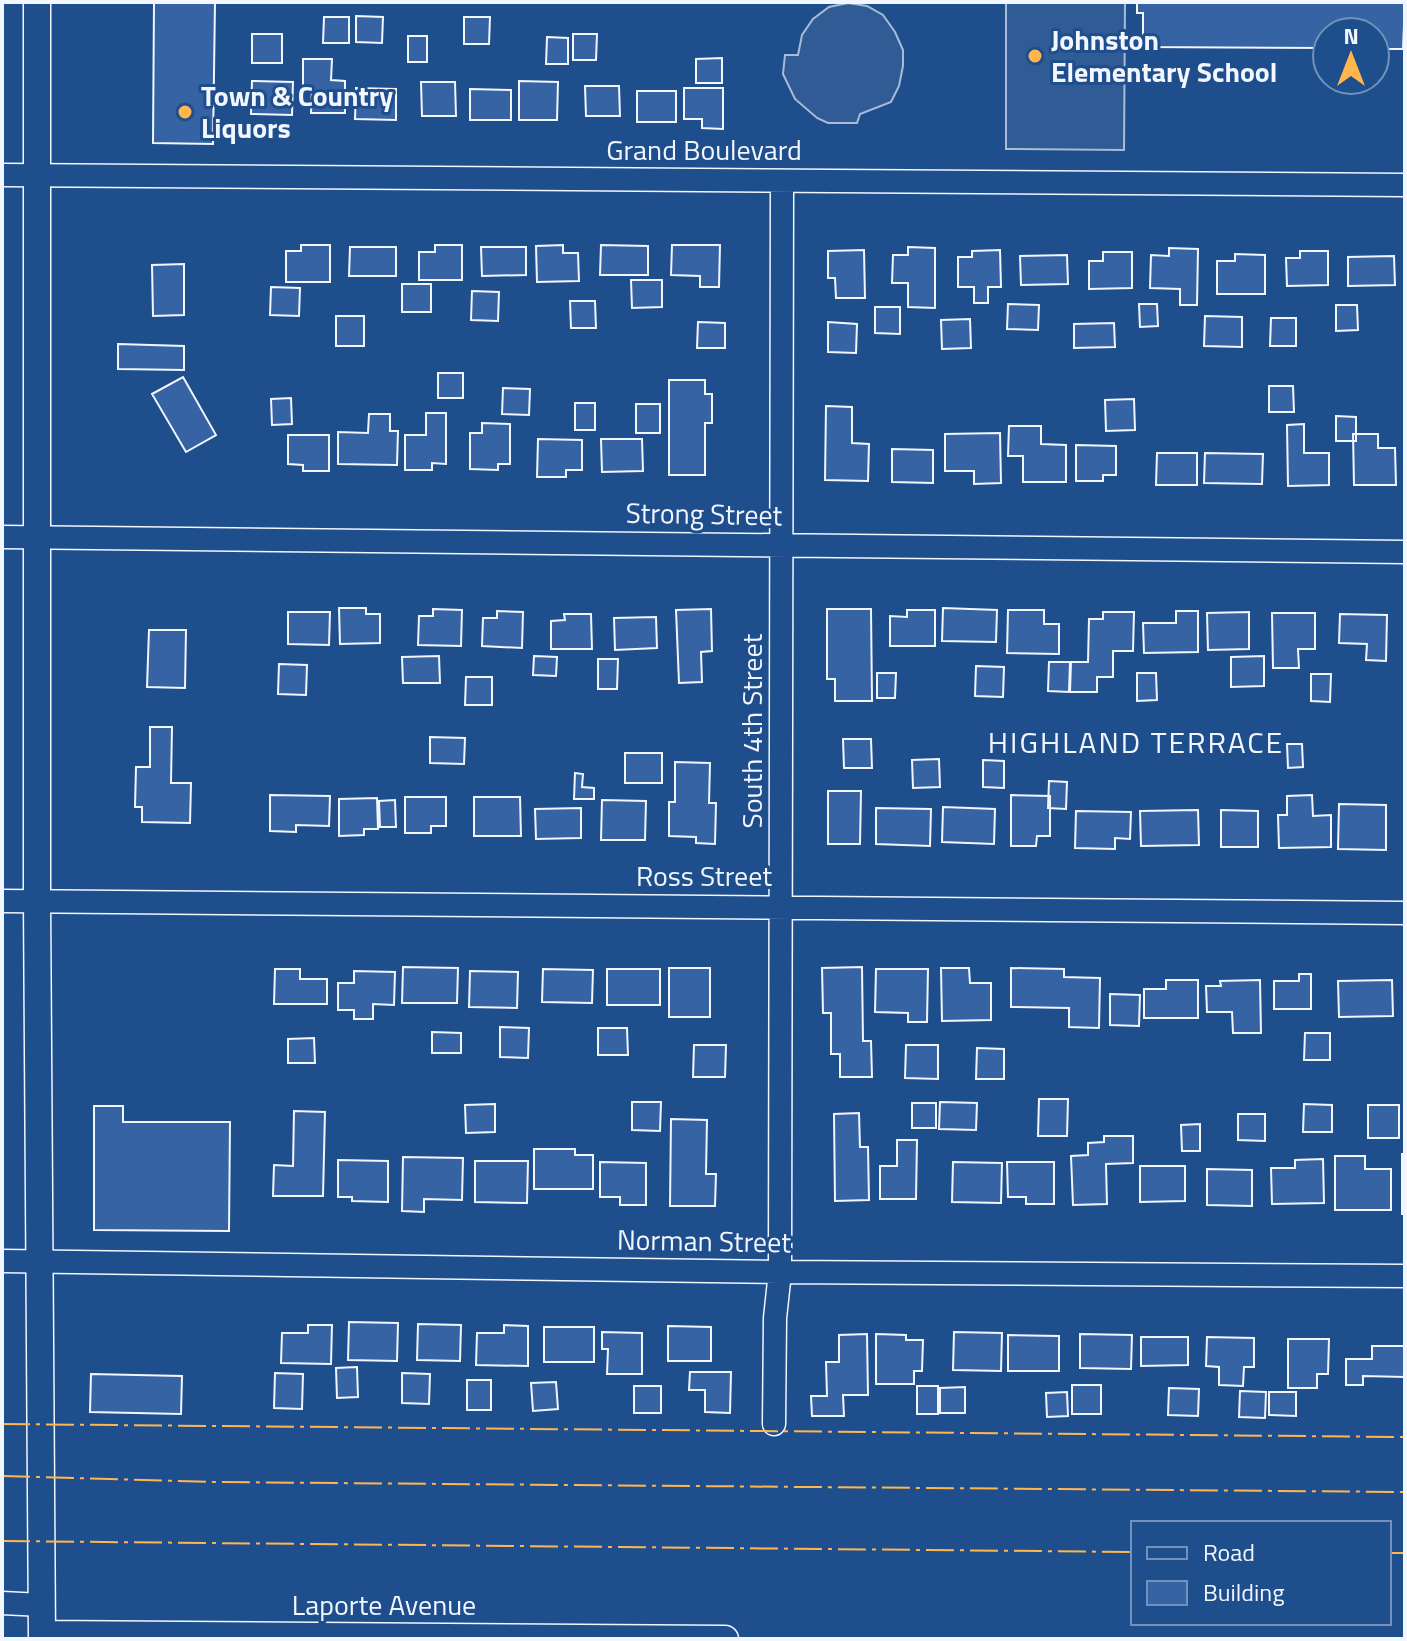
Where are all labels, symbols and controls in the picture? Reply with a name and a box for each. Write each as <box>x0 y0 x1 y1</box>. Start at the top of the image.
north arrow <box>1311 16 1391 96</box>
place label: Johnston Elementary School <box>1051 18 1277 93</box>
text: N <box>1343 19 1359 53</box>
marker: Johnston Elementary School <box>1026 47 1044 65</box>
place label: Town & Country Liquors <box>201 74 393 149</box>
marker: Town & Country Liquors <box>176 103 194 121</box>
street label: Grand Boulevard <box>606 128 802 171</box>
street label: Strong Street <box>625 491 783 536</box>
street label: South 4th Street <box>730 633 773 828</box>
district label: HIGHLAND TERRACE <box>988 719 1284 765</box>
street label: Ross Street <box>636 854 772 897</box>
street label: Norman Street <box>617 1217 792 1264</box>
legend <box>1131 1521 1391 1625</box>
text: Road <box>1203 1534 1255 1570</box>
text: Building <box>1203 1574 1285 1610</box>
street label: Laporte Avenue <box>292 1583 476 1626</box>

